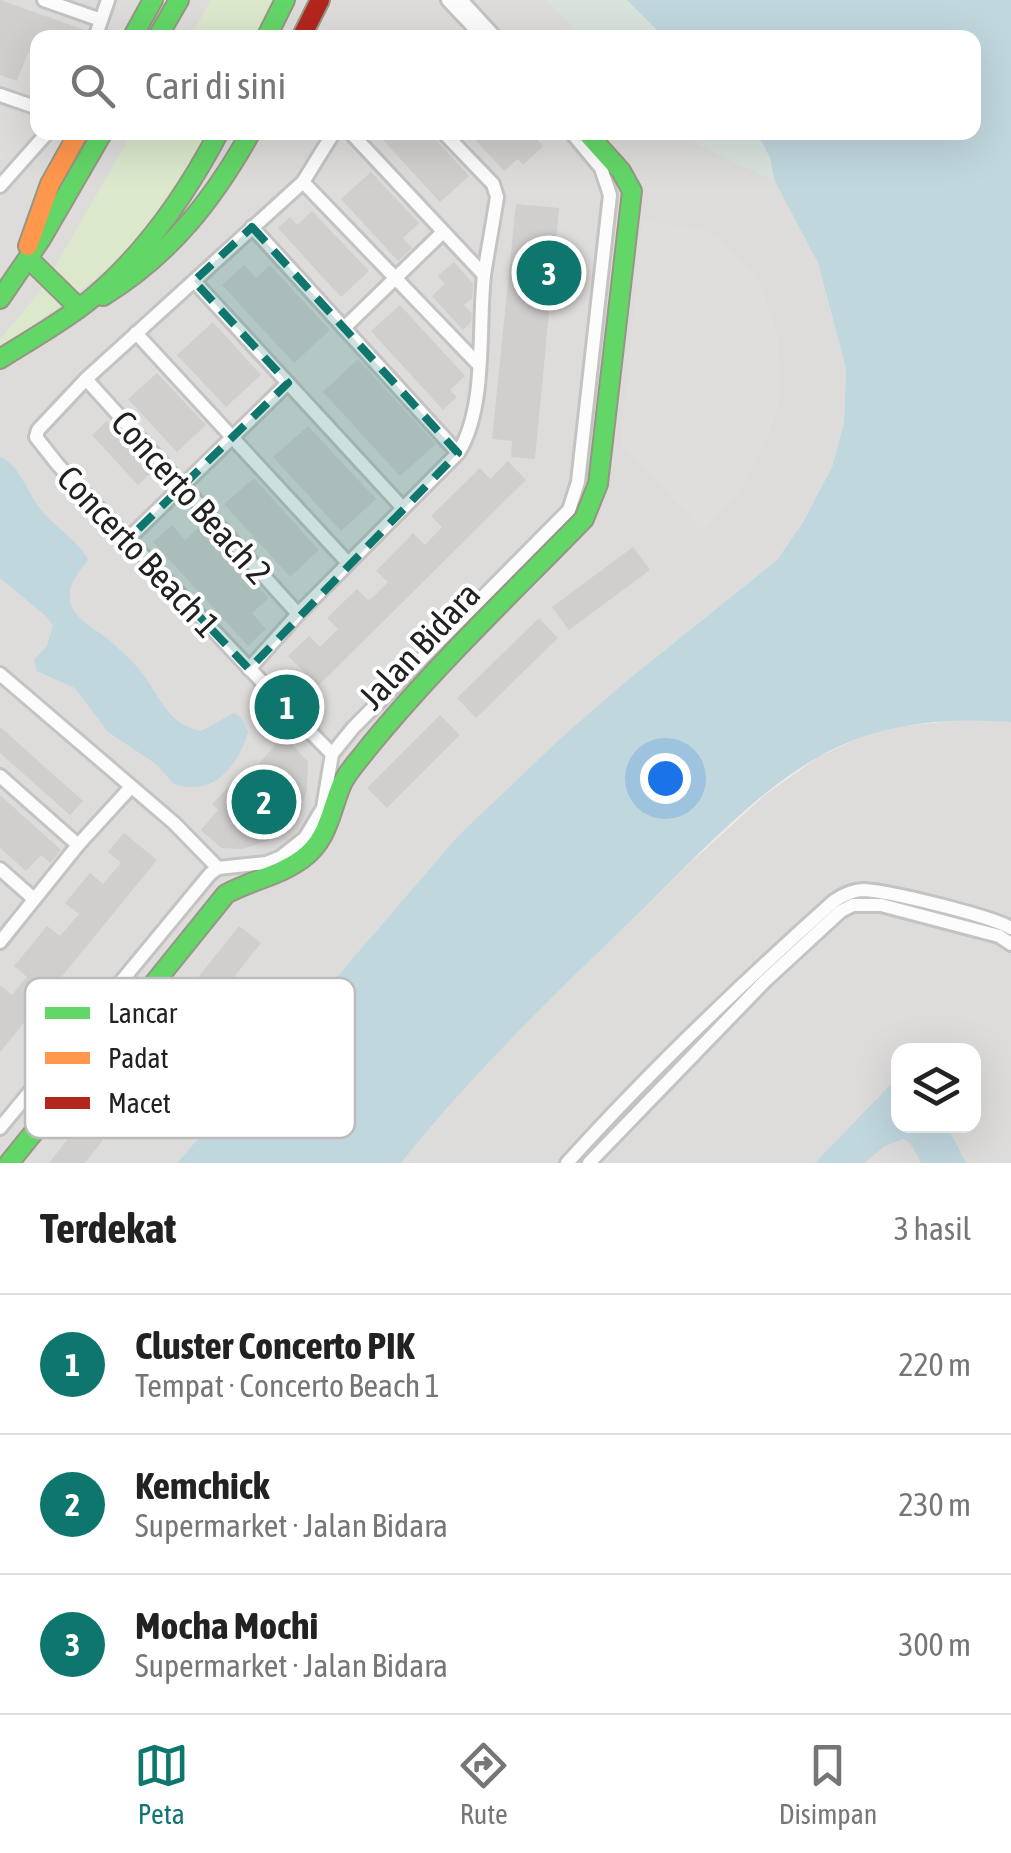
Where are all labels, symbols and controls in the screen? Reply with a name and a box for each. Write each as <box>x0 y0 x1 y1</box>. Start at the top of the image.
search box <box>30 30 981 140</box>
icon: search <box>65 58 120 113</box>
text: Cari di sini <box>145 64 286 107</box>
pin: 3 <box>516 236 582 310</box>
street label: Concerto Beach 2 <box>104 402 280 592</box>
street label: Concerto Beach 1 <box>50 457 228 645</box>
street label: Jalan Bidara <box>350 574 488 716</box>
pin: 1 <box>254 670 320 744</box>
your location <box>640 753 691 804</box>
pin: 2 <box>232 764 296 840</box>
legend <box>25 978 355 1138</box>
text: Lancar <box>108 997 178 1029</box>
text: Padat <box>108 1042 169 1074</box>
map controls <box>891 1043 981 1133</box>
button: layers <box>891 1043 981 1133</box>
text: Macet <box>108 1087 171 1119</box>
text: Terdekat <box>40 1204 176 1252</box>
text: 3 hasil <box>894 1210 971 1247</box>
text: Cluster Concerto PIK <box>135 1324 414 1367</box>
text: 1 <box>65 1346 80 1383</box>
text: 220 m <box>898 1346 971 1383</box>
text: Tempat · Concerto Beach 1 <box>135 1367 440 1404</box>
text: Kemchick <box>135 1464 269 1507</box>
text: 2 <box>65 1486 80 1523</box>
text: 230 m <box>898 1486 971 1523</box>
text: Supermarket · Jalan Bidara <box>135 1507 448 1544</box>
text: Mocha Mochi <box>135 1604 318 1647</box>
text: 3 <box>65 1626 80 1663</box>
text: 300 m <box>898 1626 971 1663</box>
text: Supermarket · Jalan Bidara <box>135 1647 448 1684</box>
tab: Peta <box>134 1738 189 1830</box>
tab: Rute <box>456 1738 511 1830</box>
tab: Disimpan <box>779 1738 877 1830</box>

